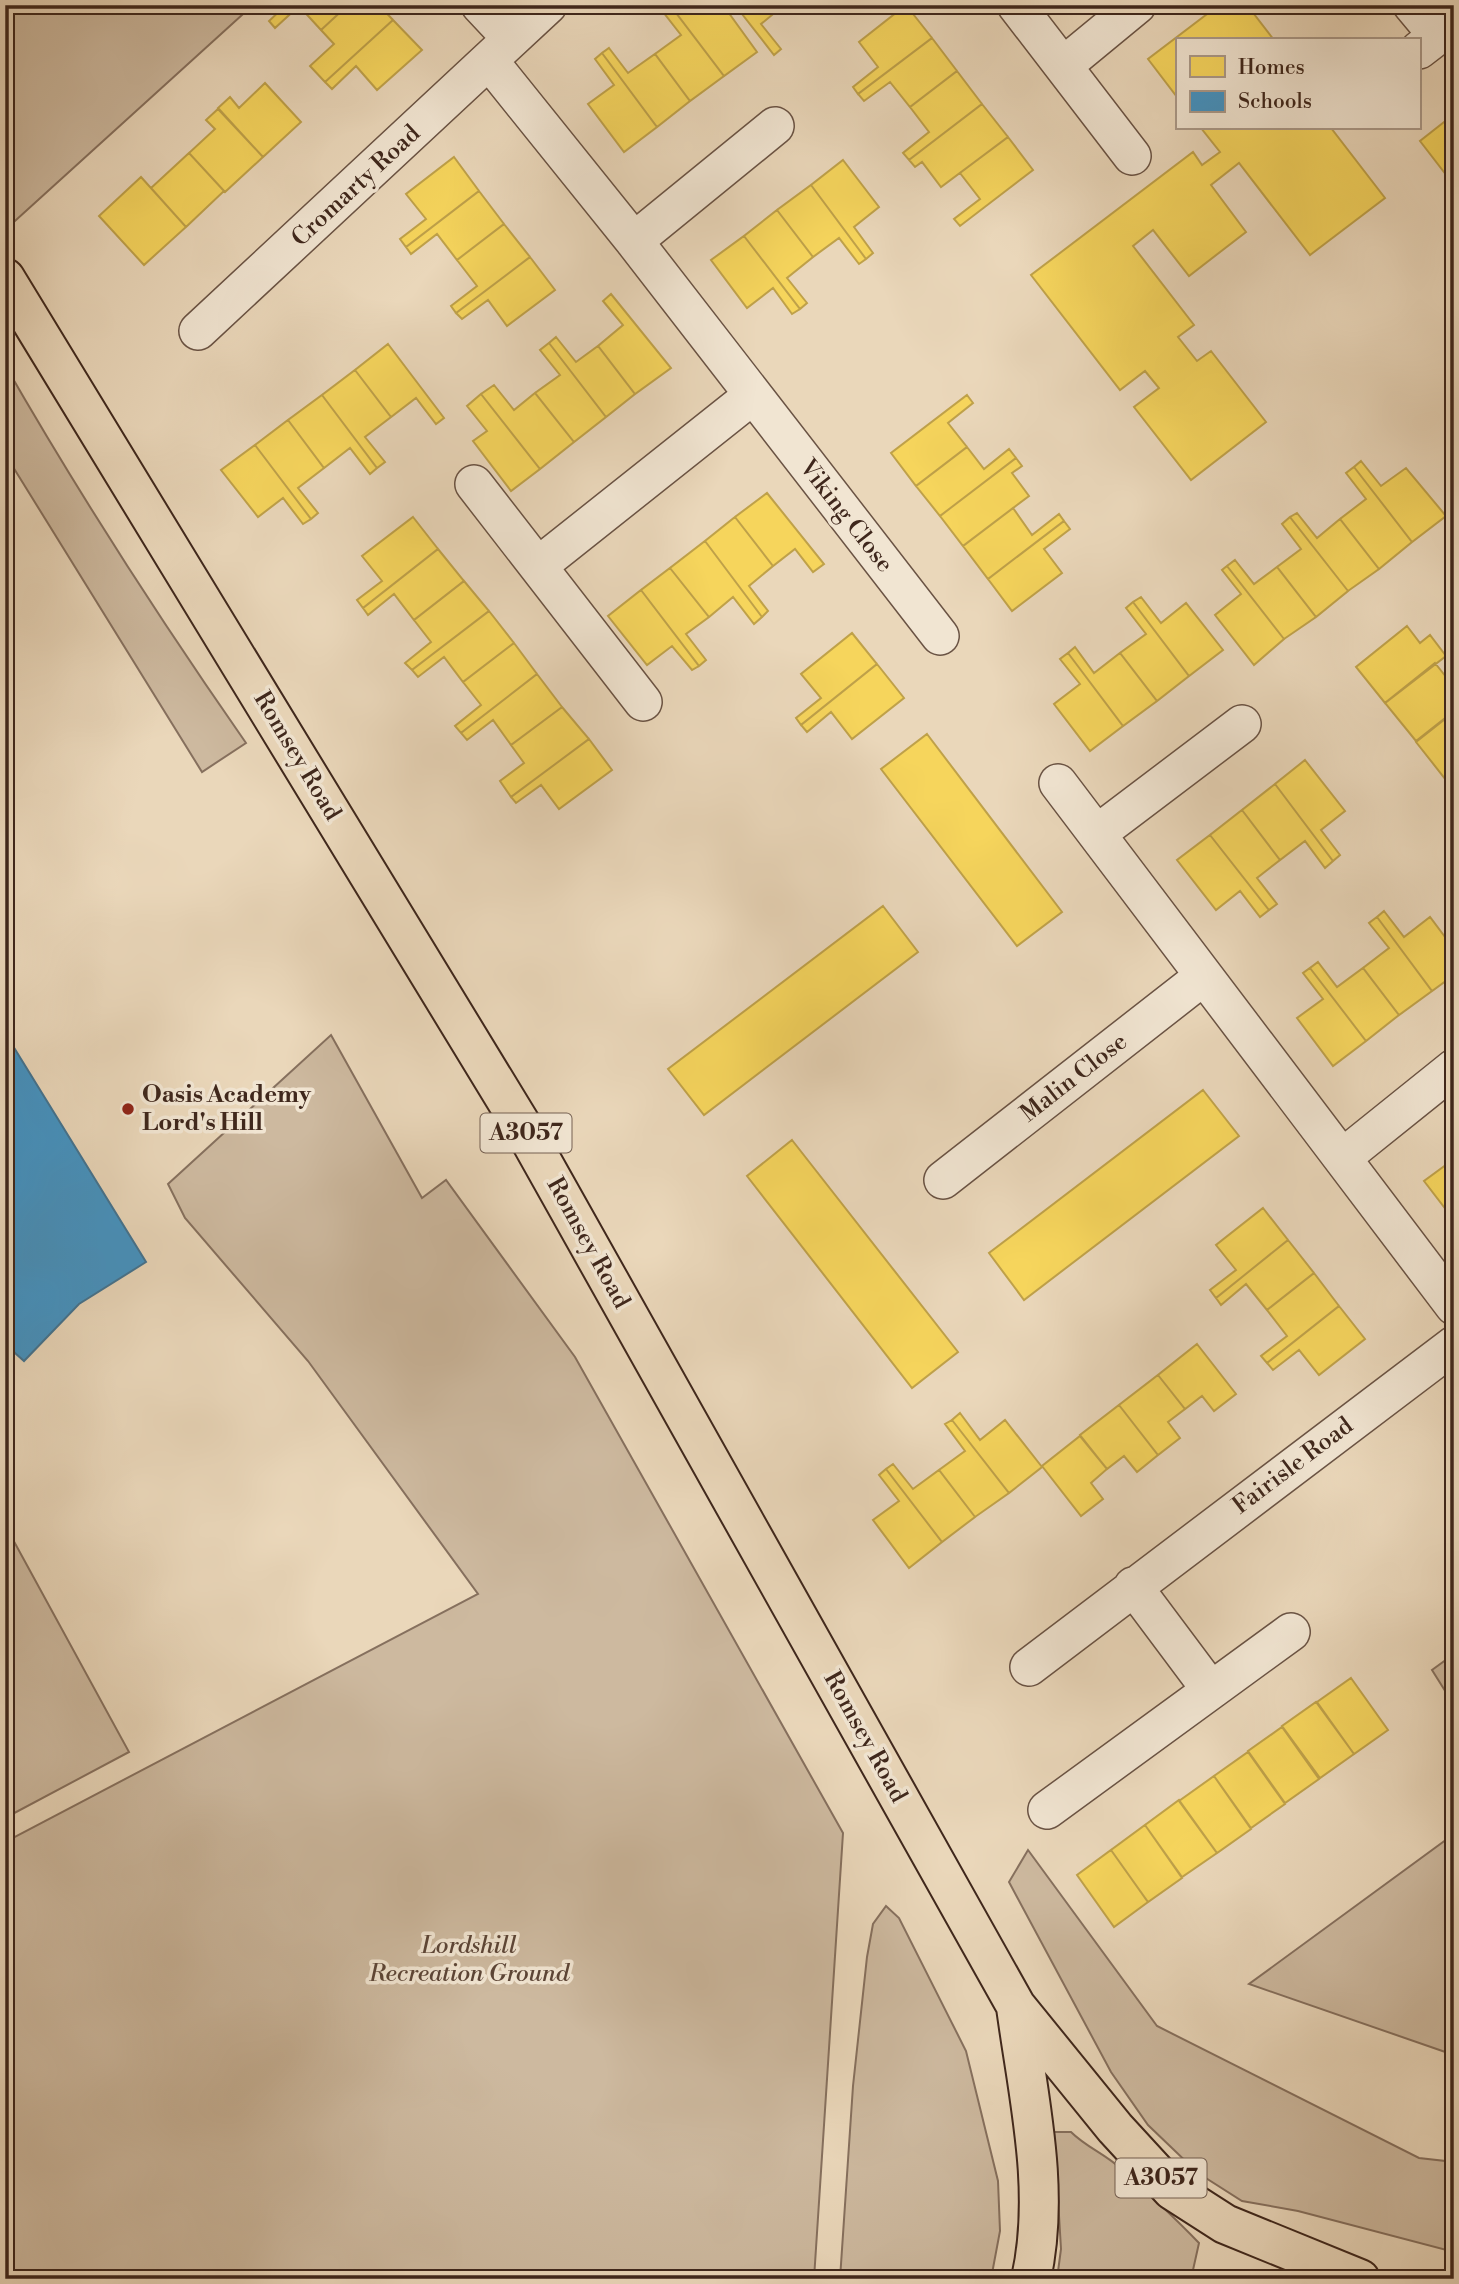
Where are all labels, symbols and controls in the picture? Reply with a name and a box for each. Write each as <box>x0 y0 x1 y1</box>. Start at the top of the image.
legend <box>1176 38 1420 130</box>
text: Homes <box>1238 55 1305 81</box>
text: Schools <box>1238 89 1312 115</box>
street label: Cromarty Road <box>285 119 427 253</box>
street label: Viking Close <box>792 453 900 579</box>
street label: Romsey Road <box>247 686 348 826</box>
street label: Malin Close <box>1015 1027 1133 1129</box>
place label: Oasis Academy Lord's Hill <box>142 1080 312 1138</box>
marker: Oasis Academy Lord's Hill <box>120 1101 136 1117</box>
road number: A3057 <box>480 1114 572 1152</box>
street label: Romsey Road <box>540 1172 637 1314</box>
street label: Fairisle Road <box>1227 1411 1360 1521</box>
street label: Romsey Road <box>817 1666 914 1808</box>
park label: Lordshill Recreation Ground <box>368 1931 571 1989</box>
road number: A3057 <box>1116 2158 1206 2198</box>

